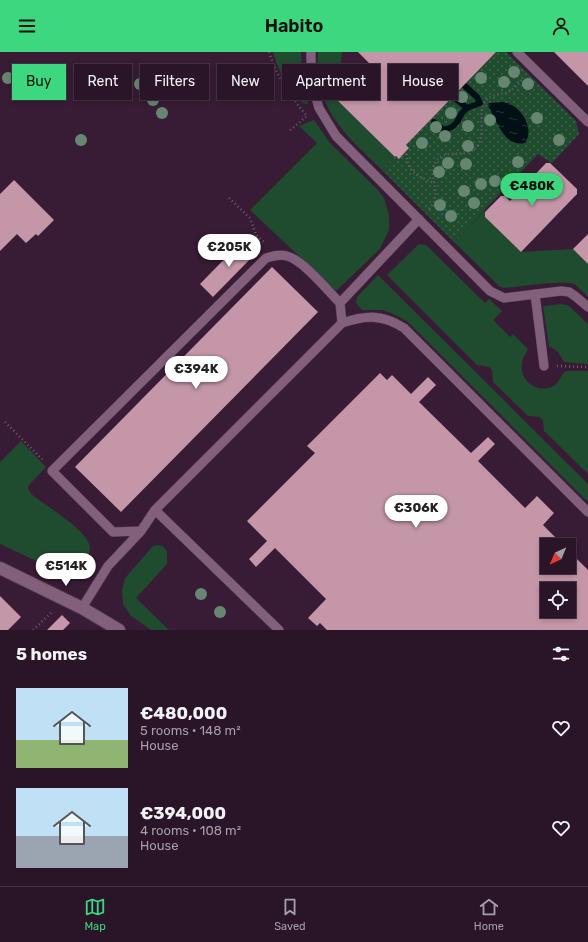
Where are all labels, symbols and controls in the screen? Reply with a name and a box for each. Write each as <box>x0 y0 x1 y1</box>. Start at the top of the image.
icon: menu <box>16 15 38 37</box>
text: Habito <box>265 15 323 37</box>
icon: person <box>550 15 572 37</box>
chip: Buy <box>12 64 66 100</box>
chip: Rent <box>74 64 132 100</box>
chip: Filters <box>140 64 209 100</box>
chip: New <box>217 64 274 100</box>
chip: Apartment <box>282 64 380 100</box>
chip: House <box>388 64 458 100</box>
pin: €480K <box>504 173 560 207</box>
text: €480K <box>509 178 555 193</box>
pin: €205K <box>201 234 257 268</box>
text: €205K <box>207 239 251 254</box>
pin: €394K <box>168 356 224 390</box>
text: €394K <box>174 361 218 376</box>
pin: €306K <box>388 495 444 529</box>
text: €306K <box>394 500 438 515</box>
north arrow <box>540 538 576 574</box>
map controls <box>540 538 576 618</box>
pin: €514K <box>38 553 94 587</box>
text: €514K <box>45 558 87 573</box>
button: locate <box>540 582 576 618</box>
icon: filters <box>550 643 572 665</box>
text: 5 homes <box>16 644 87 664</box>
text: €480,000 <box>140 703 227 723</box>
icon: home <box>48 704 96 752</box>
icon: heart <box>550 717 572 739</box>
text: 5 rooms · 148 m² <box>140 723 241 738</box>
text: House <box>140 738 178 753</box>
text: €394,000 <box>140 803 226 823</box>
icon: home <box>48 804 96 852</box>
icon: heart <box>550 817 572 839</box>
text: 4 rooms · 108 m² <box>140 823 241 838</box>
text: House <box>140 838 178 853</box>
tab: Map <box>84 896 106 933</box>
tab: Saved <box>274 896 306 933</box>
tab: Home <box>474 896 504 933</box>

